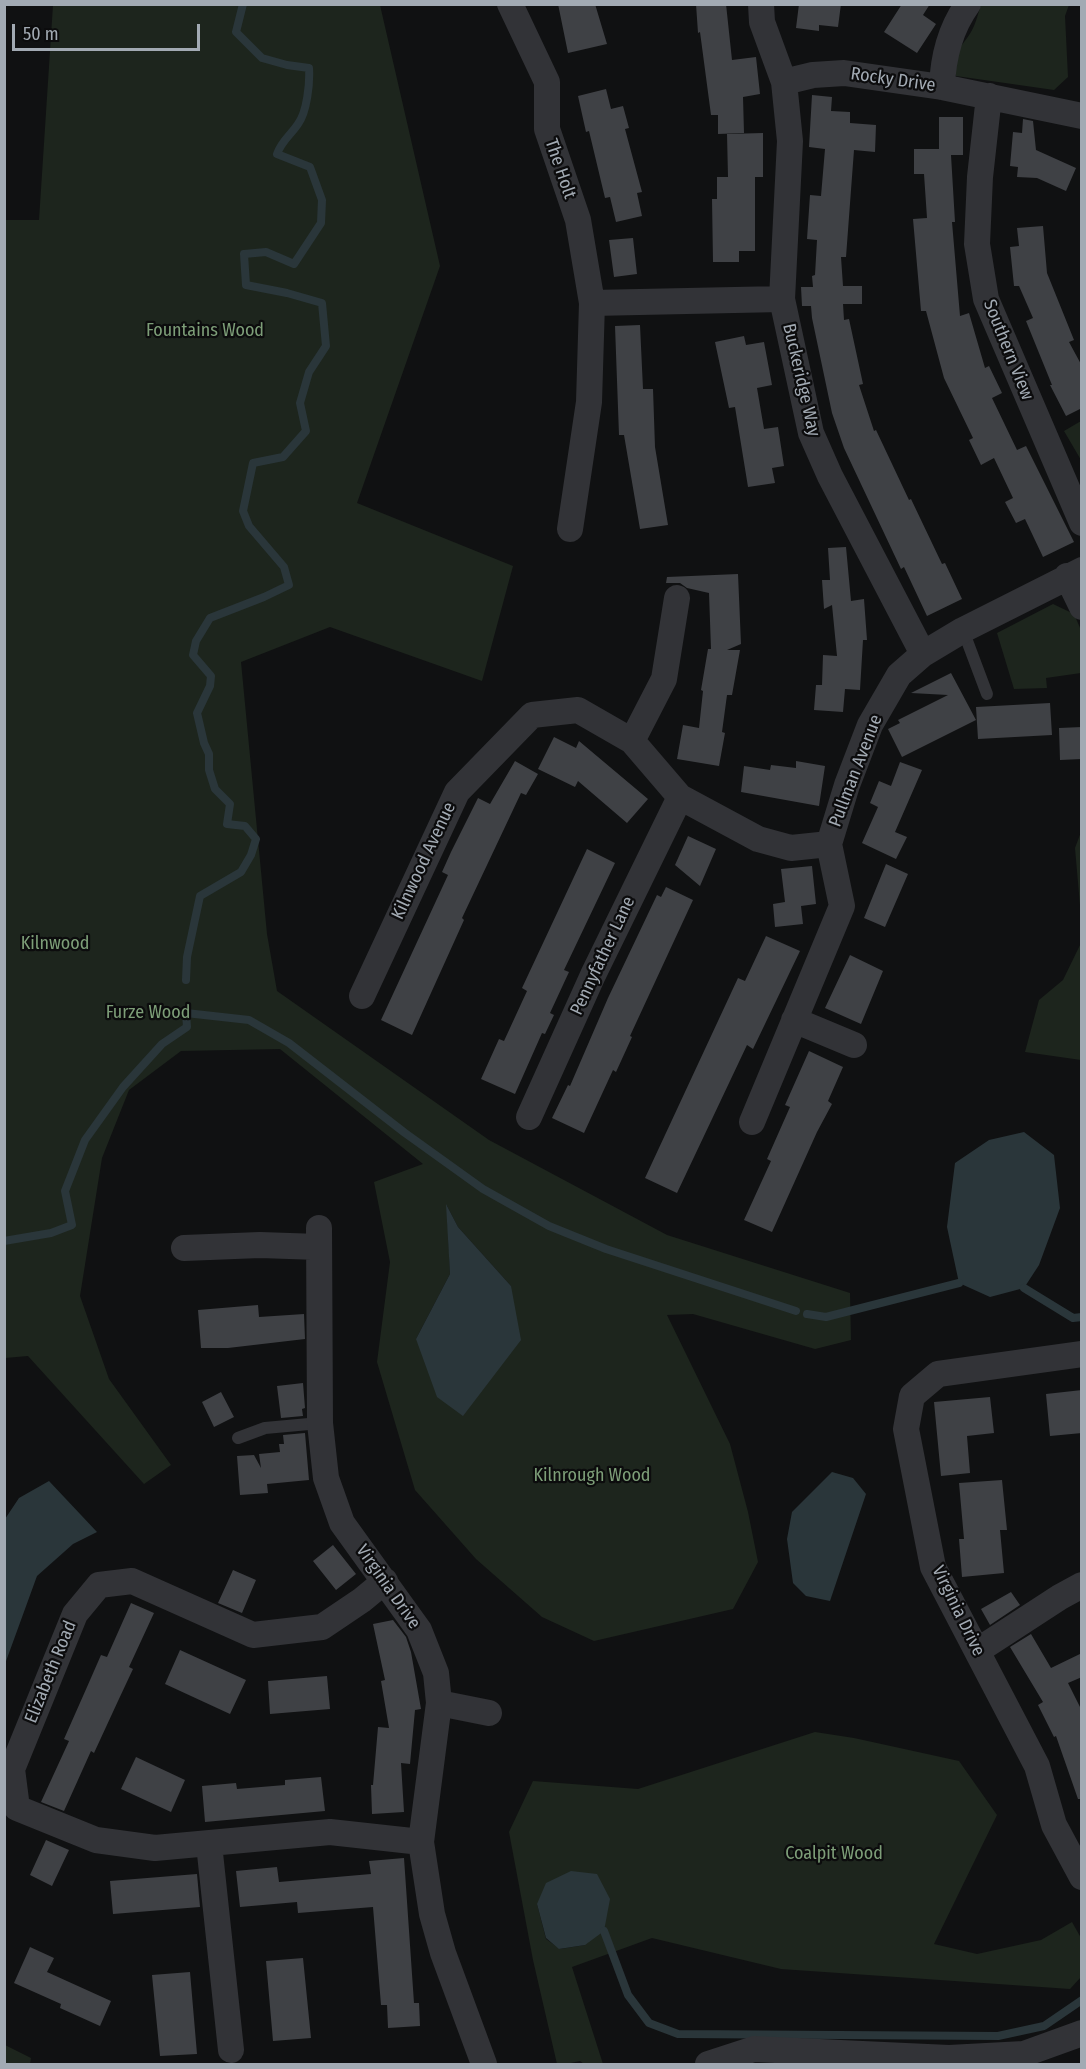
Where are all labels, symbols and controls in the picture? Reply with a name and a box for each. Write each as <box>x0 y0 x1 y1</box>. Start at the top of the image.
scale bar <box>15 12 202 50</box>
text: 50 m <box>23 23 59 45</box>
street label: Rocky Drive <box>849 63 937 97</box>
street label: The Holt <box>540 136 580 202</box>
street label: Southern View <box>978 297 1038 403</box>
park label: Fountains Wood <box>146 320 264 342</box>
street label: Buckeridge Way <box>778 321 824 439</box>
street label: Pullman Avenue <box>825 712 887 830</box>
street label: Kilnwood Avenue <box>387 799 461 923</box>
street label: Pennyfather Lane <box>566 893 640 1019</box>
park label: Kilnwood <box>21 933 89 955</box>
park label: Furze Wood <box>106 1002 190 1024</box>
park label: Kilnrough Wood <box>533 1465 651 1487</box>
street label: Virginia Drive <box>351 1541 425 1633</box>
street label: Virginia Drive <box>927 1562 989 1660</box>
street label: Elizabeth Road <box>21 1618 81 1726</box>
park label: Coalpit Wood <box>785 1843 883 1865</box>

